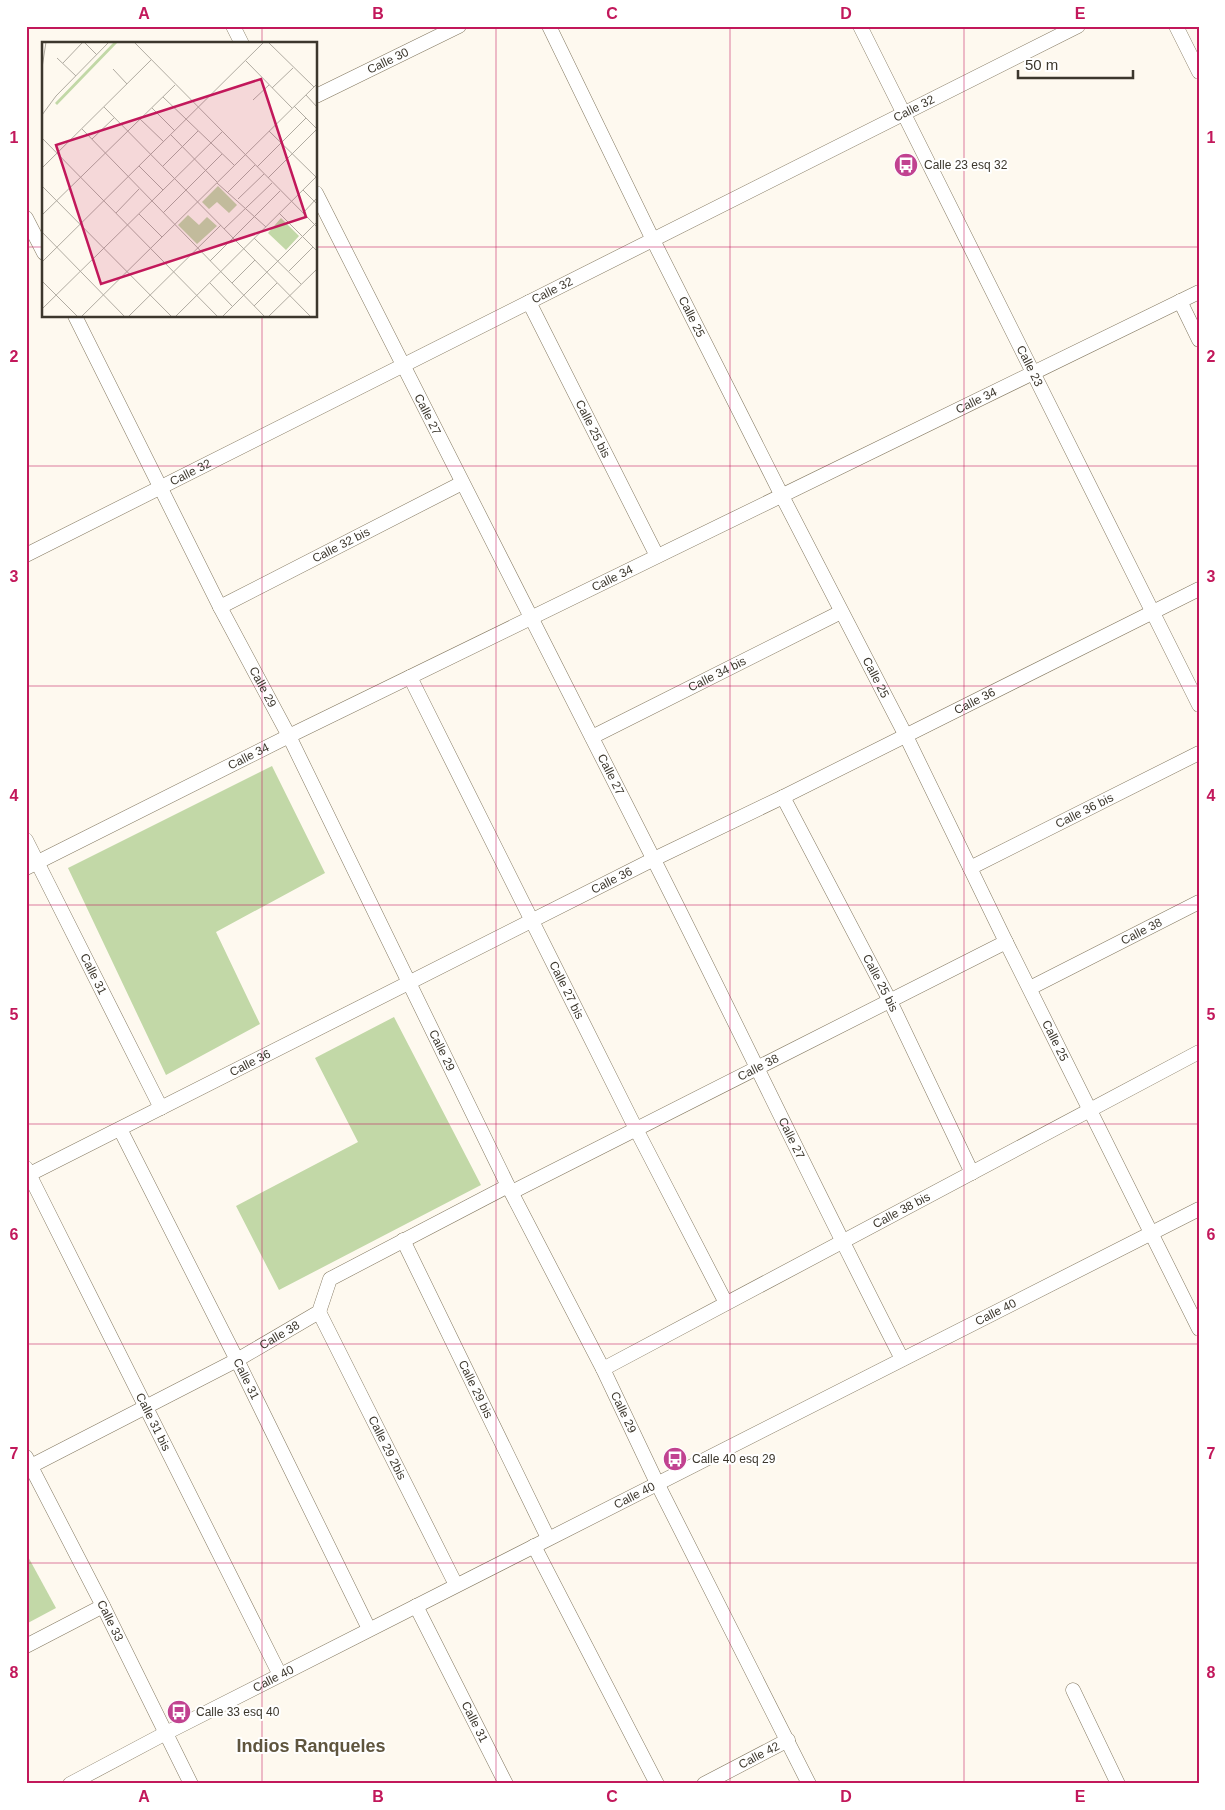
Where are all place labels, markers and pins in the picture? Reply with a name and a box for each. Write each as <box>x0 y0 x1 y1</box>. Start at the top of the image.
bus stop icon: Calle 23 esq 32 <box>893 152 919 178</box>
place label: Calle 23 esq 32 <box>924 158 1008 172</box>
bus stop icon: Calle 40 esq 29 <box>662 1446 688 1472</box>
place label: Calle 40 esq 29 <box>692 1452 776 1466</box>
bus stop icon: Calle 33 esq 40 <box>166 1699 192 1725</box>
place label: Calle 33 esq 40 <box>196 1705 280 1719</box>

